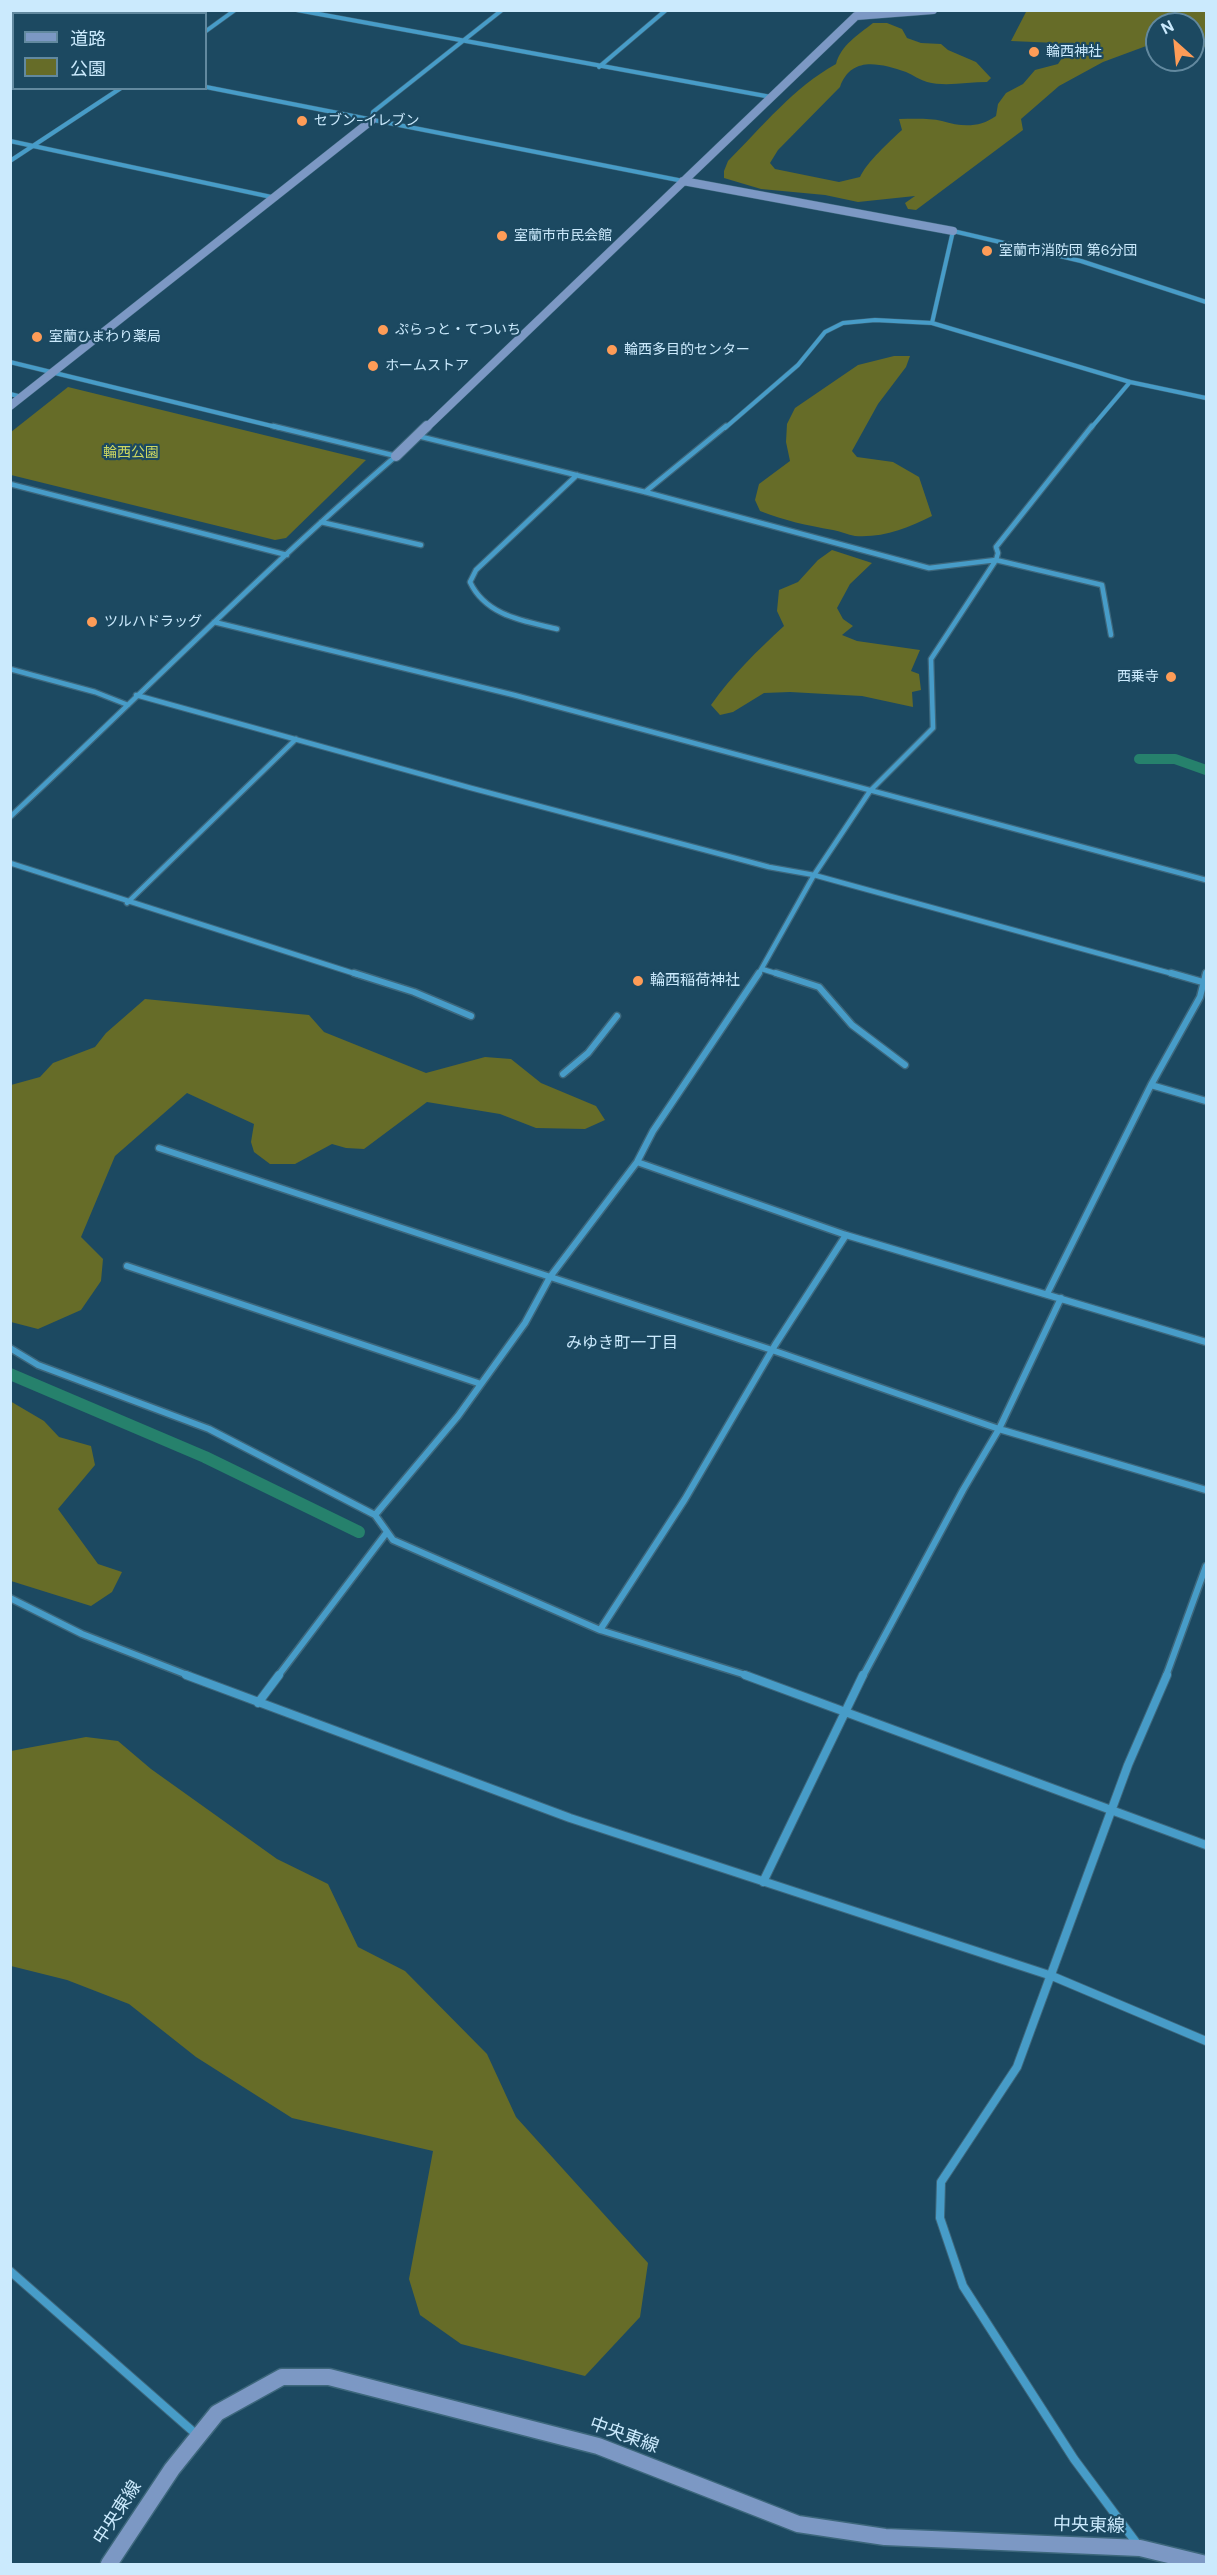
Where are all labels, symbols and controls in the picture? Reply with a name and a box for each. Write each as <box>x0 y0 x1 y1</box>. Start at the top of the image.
legend <box>12 12 207 90</box>
north arrow <box>1145 12 1205 72</box>
text: N <box>1158 15 1177 39</box>
text: 道路 <box>70 27 106 51</box>
place label: 輪西神社 <box>1046 44 1102 60</box>
marker: 輪西神社 <box>1027 45 1041 59</box>
text: 公園 <box>70 57 106 81</box>
place label: セブン-イレブン <box>314 113 420 129</box>
marker: セブン-イレブン <box>295 114 309 128</box>
place label: 室蘭市市民会館 <box>514 228 612 244</box>
marker: 室蘭市市民会館 <box>495 229 509 243</box>
place label: 室蘭市消防団 第6分団 <box>999 243 1138 259</box>
marker: 室蘭市消防団 第6分団 <box>980 244 994 258</box>
place label: ぷらっと・てついち <box>395 322 521 338</box>
marker: ぷらっと・てついち <box>376 323 390 337</box>
place label: 室蘭ひまわり薬局 <box>49 329 161 345</box>
marker: 室蘭ひまわり薬局 <box>30 330 44 344</box>
place label: 輪西多目的センター <box>624 342 750 358</box>
marker: 輪西多目的センター <box>605 343 619 357</box>
place label: ホームストア <box>385 358 469 374</box>
marker: ホームストア <box>366 359 380 373</box>
park label: 輪西公園 <box>103 445 159 461</box>
place label: ツルハドラッグ <box>104 614 202 630</box>
marker: ツルハドラッグ <box>85 615 99 629</box>
place label: 西乗寺 <box>1117 669 1159 685</box>
marker: 西乗寺 <box>1164 670 1178 684</box>
place label: 輪西稲荷神社 <box>650 972 740 990</box>
marker: 輪西稲荷神社 <box>631 974 645 988</box>
district label: みゆき町一丁目 <box>566 1334 678 1354</box>
street label: 中央東線 <box>586 2414 662 2458</box>
street label: 中央東線 <box>89 2477 147 2549</box>
street label: 中央東線 <box>1053 2514 1125 2538</box>

